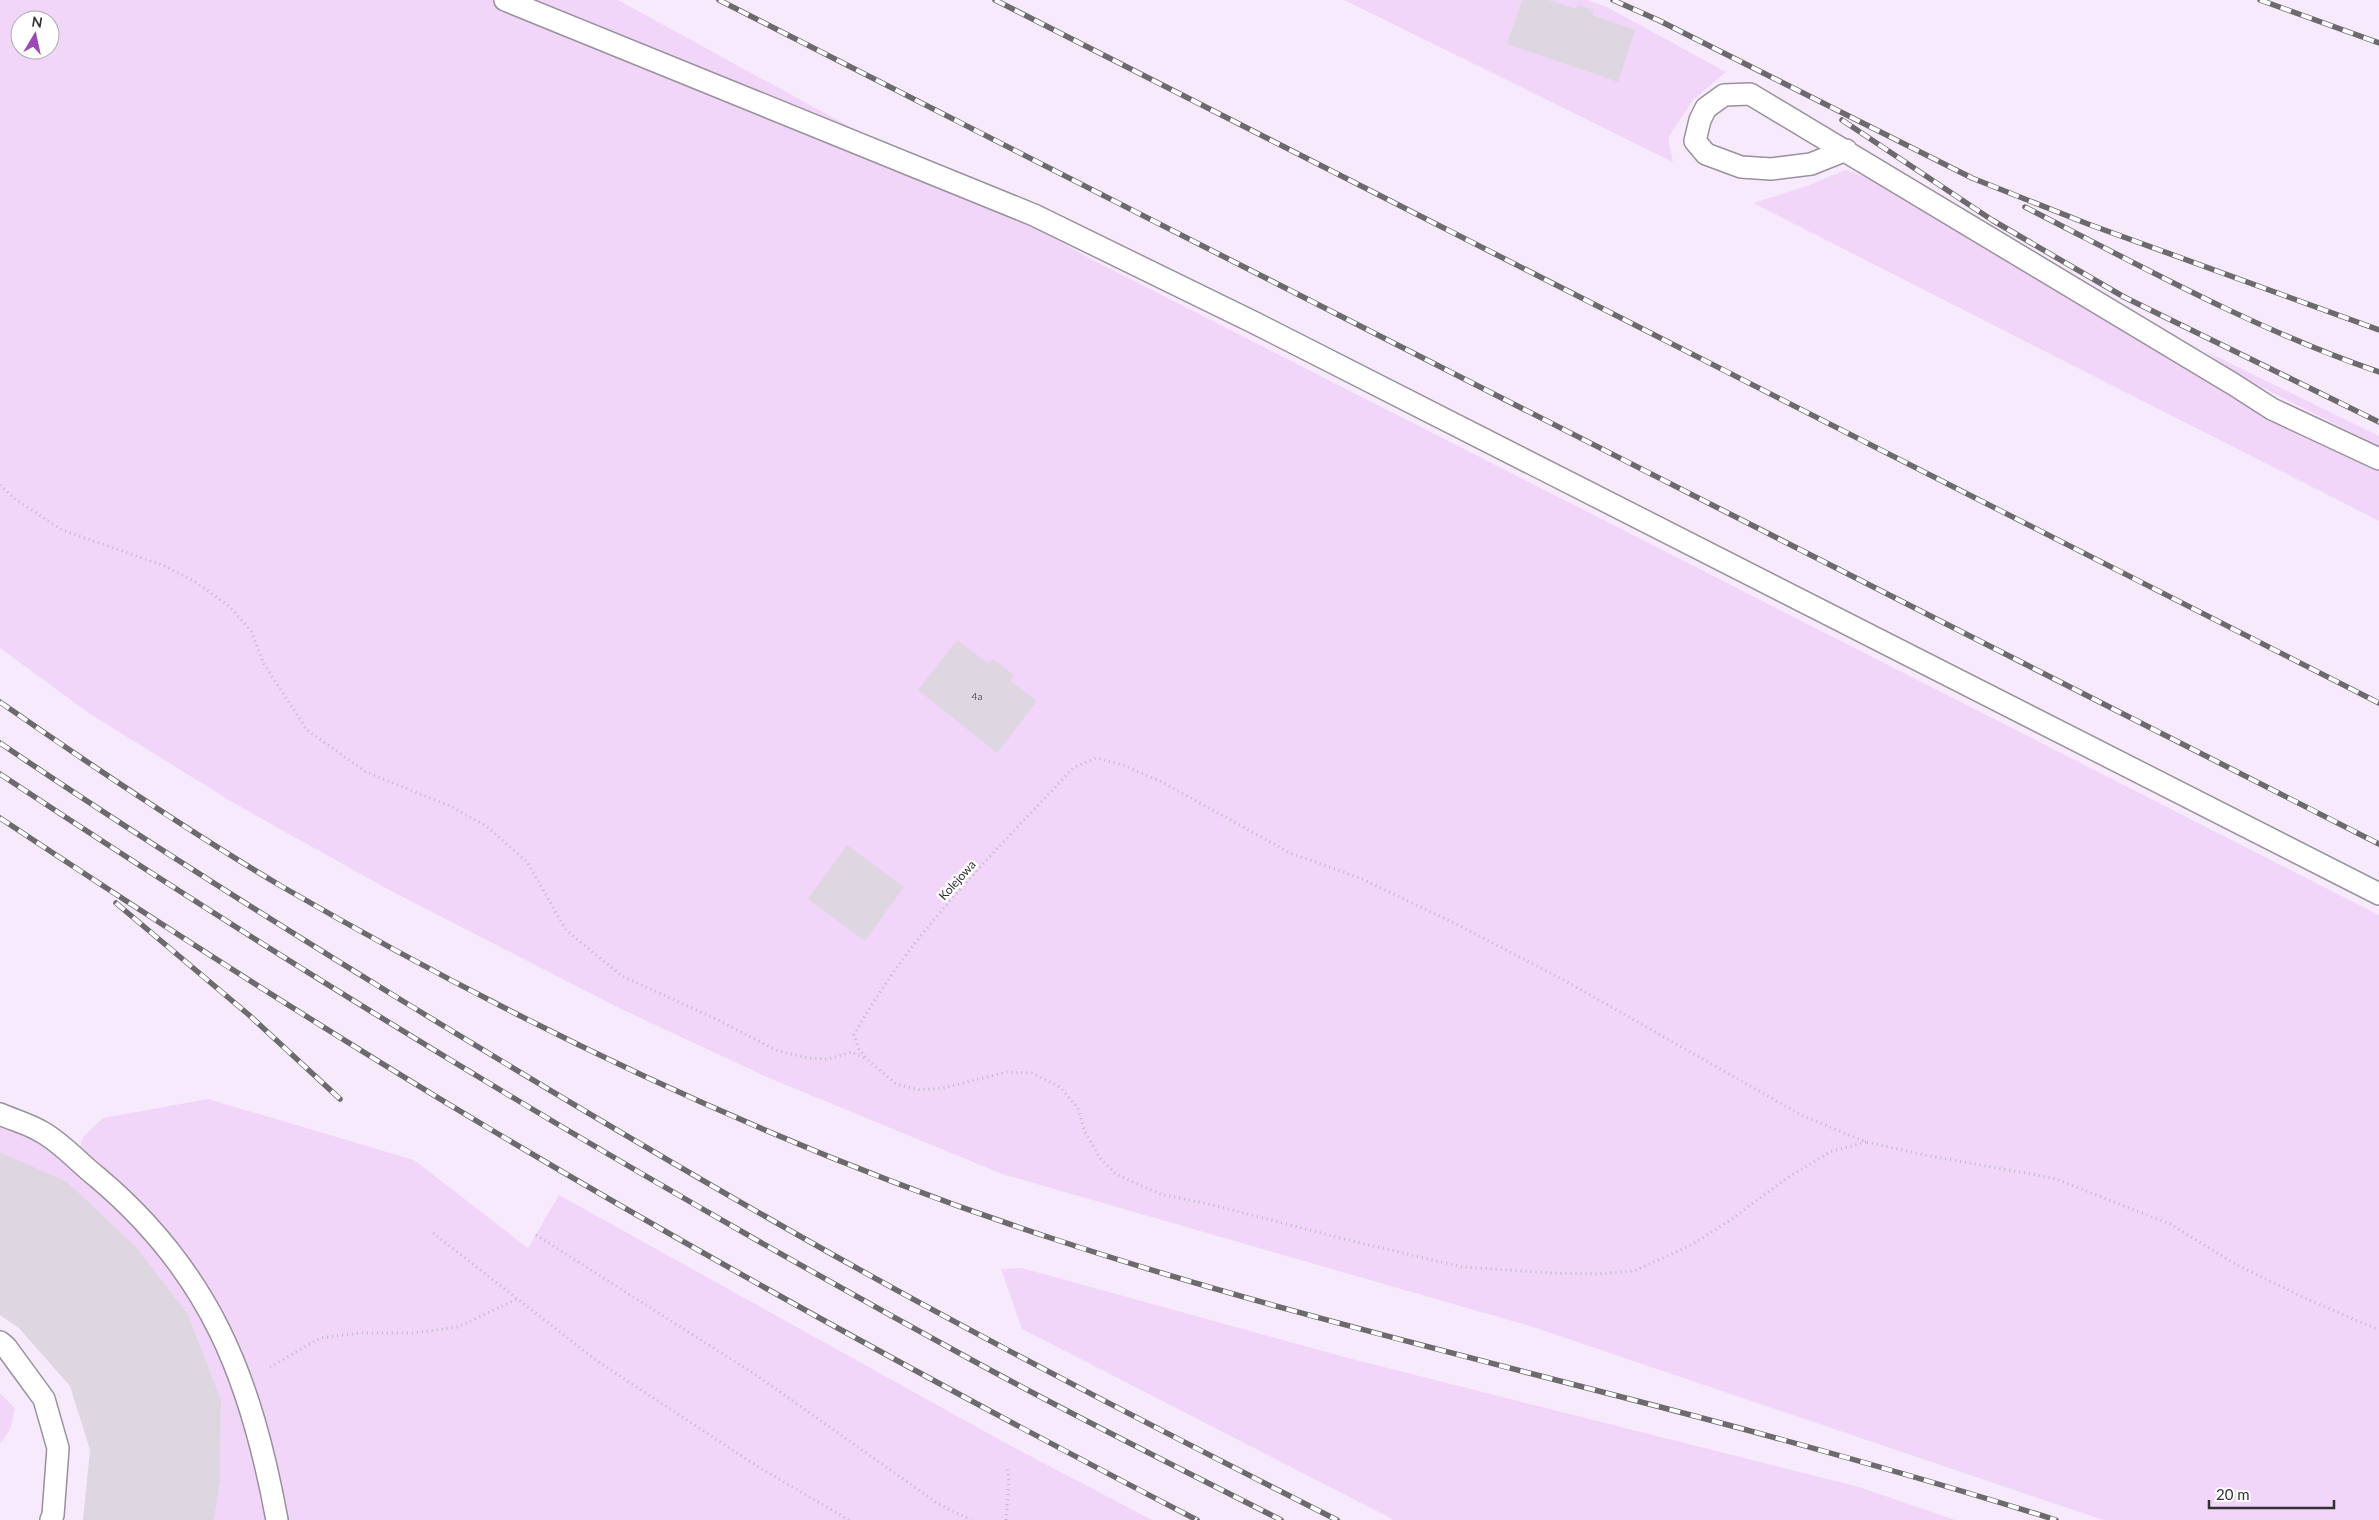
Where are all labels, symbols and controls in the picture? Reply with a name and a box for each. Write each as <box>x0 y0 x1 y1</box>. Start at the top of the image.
north arrow <box>10 10 60 60</box>
text: N <box>30 12 44 31</box>
house number: 4a <box>972 690 982 702</box>
street label: Kolejowa <box>935 857 979 903</box>
scale bar <box>2209 1478 2334 1510</box>
text: 20 m <box>2216 1485 2250 1503</box>

